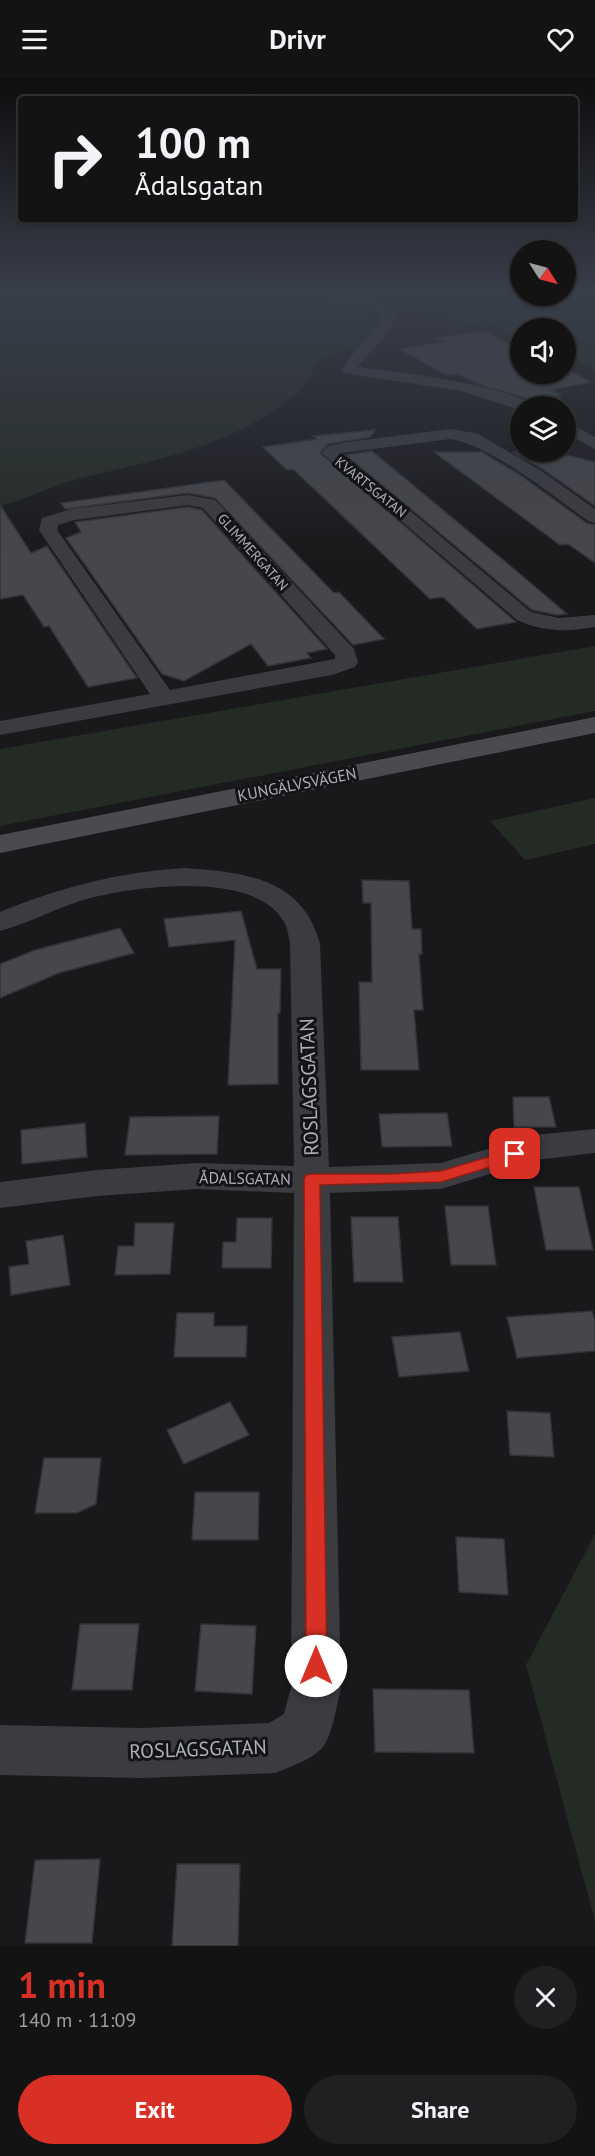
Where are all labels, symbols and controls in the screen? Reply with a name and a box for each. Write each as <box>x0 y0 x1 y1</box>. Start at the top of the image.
text: Drivr <box>269 22 326 56</box>
icon: menu <box>18 23 51 56</box>
icon: heart <box>544 23 577 56</box>
text: 100 m <box>135 115 251 170</box>
icon: right <box>36 120 114 198</box>
text: Ådalsgatan <box>135 168 263 202</box>
north arrow <box>510 240 576 306</box>
map controls <box>510 240 576 462</box>
button: sound <box>510 318 576 384</box>
button: layers <box>510 396 576 462</box>
street label: KVARTSGATAN <box>332 453 410 521</box>
street label: GLIMMERGATAN <box>214 510 292 594</box>
street label: KUNGÄLVSVÄGEN <box>236 763 358 805</box>
street label: ROSLAGSGATAN <box>294 1018 324 1156</box>
pin <box>489 1128 540 1179</box>
icon: arrive <box>498 1137 531 1170</box>
street label: ÅDALSGATAN <box>199 1167 291 1189</box>
position arrow <box>284 1634 348 1698</box>
street label: ROSLAGSGATAN <box>129 1734 267 1764</box>
text: 1 min <box>18 1961 106 2008</box>
button: close <box>514 1966 577 2029</box>
text: 140 m · 11:09 <box>18 2007 136 2033</box>
button: Exit <box>18 2075 292 2144</box>
button: Share <box>304 2075 577 2144</box>

